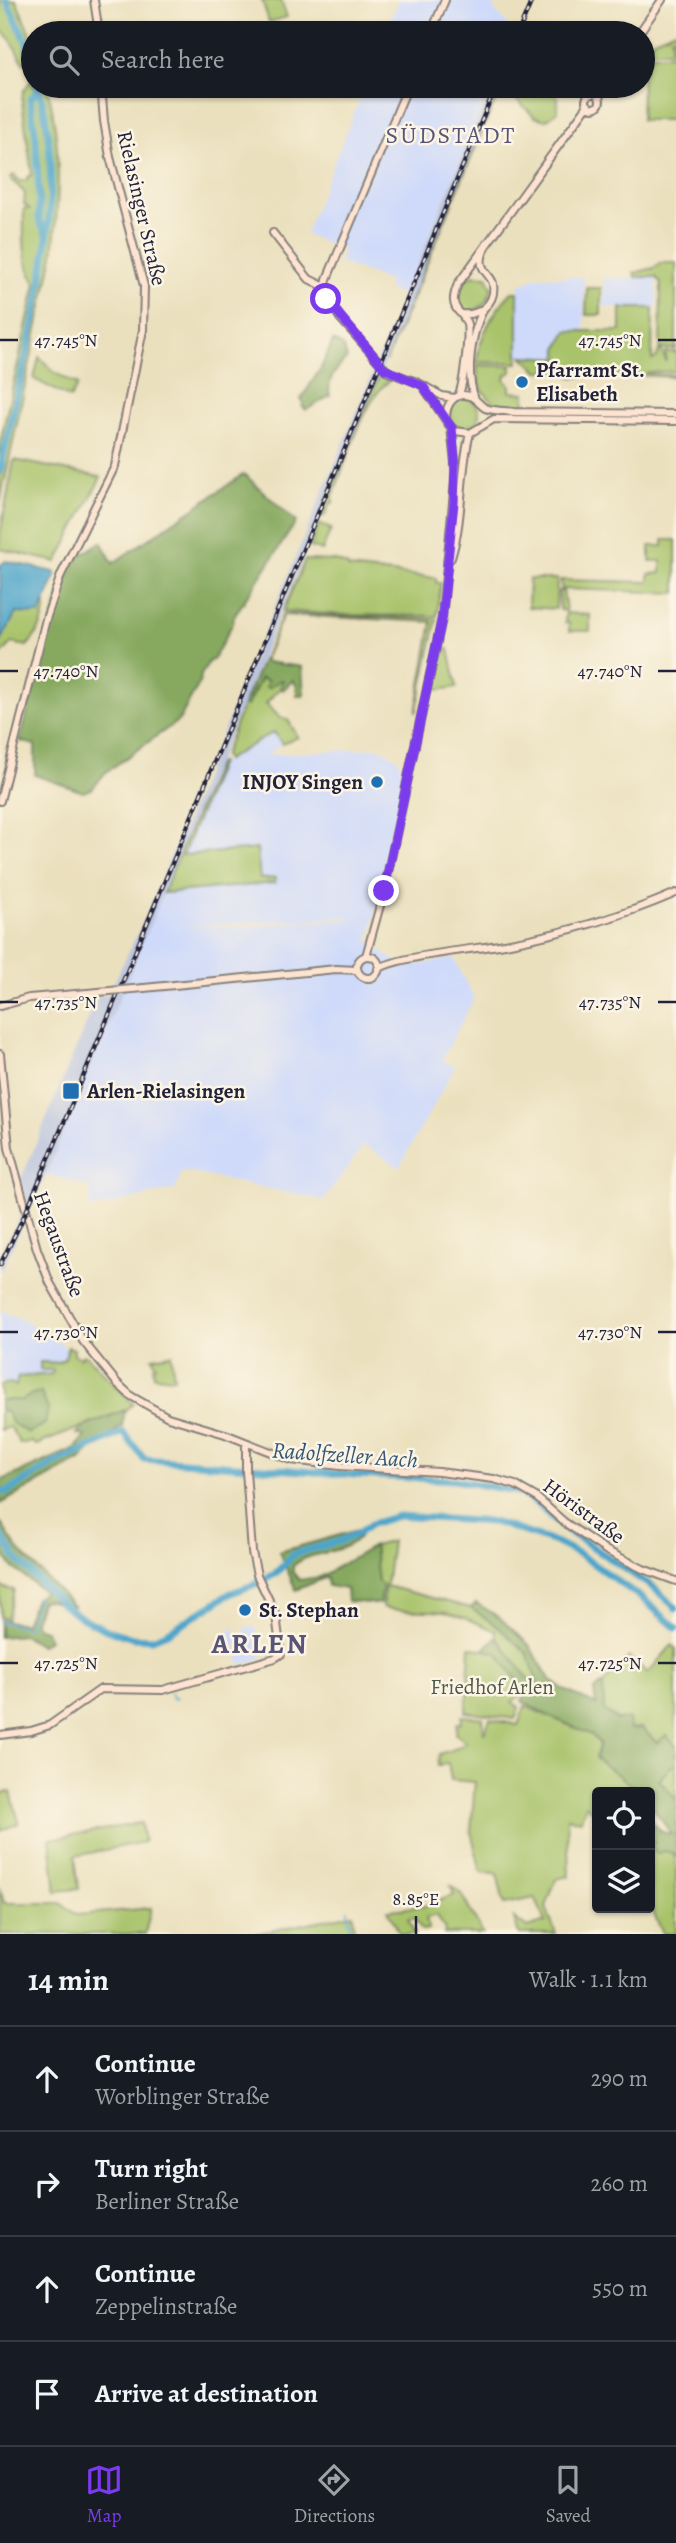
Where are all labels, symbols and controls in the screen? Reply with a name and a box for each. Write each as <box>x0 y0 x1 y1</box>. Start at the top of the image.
search box <box>21 21 655 98</box>
icon: search <box>45 41 83 79</box>
text: Search here <box>101 42 225 77</box>
district label: SÜDSTADT <box>386 119 516 151</box>
street label: Rielasinger Straße <box>111 128 173 288</box>
route start <box>310 283 341 314</box>
text: 47.745°N <box>34 328 98 352</box>
text: 47.745°N <box>578 328 642 352</box>
place label: Pfarramt St. Elisabeth <box>536 356 645 408</box>
marker: Pfarramt St. Elisabeth <box>514 374 530 390</box>
text: 47.740°N <box>34 659 99 683</box>
text: 47.740°N <box>578 659 643 683</box>
place label: INJOY Singen <box>242 768 363 796</box>
marker: INJOY Singen <box>369 774 385 790</box>
route end <box>368 875 399 906</box>
text: 47.735°N <box>35 990 97 1014</box>
text: 47.735°N <box>579 990 641 1014</box>
place label: Arlen-Rielasingen <box>86 1077 246 1105</box>
marker: Arlen-Rielasingen <box>61 1081 81 1101</box>
street label: Hegaustraße <box>27 1187 91 1301</box>
text: 47.730°N <box>34 1320 98 1344</box>
text: 47.730°N <box>578 1320 642 1344</box>
water label: Radolfzeller Aach <box>271 1434 419 1476</box>
street label: Höristraße <box>537 1472 631 1550</box>
place label: St. Stephan <box>259 1596 359 1624</box>
marker: St. Stephan <box>237 1602 253 1618</box>
district label: ARLEN <box>210 1625 309 1663</box>
text: 47.725°N <box>34 1651 98 1675</box>
text: 47.725°N <box>578 1651 642 1675</box>
park label: Friedhof Arlen <box>430 1673 554 1701</box>
map controls <box>592 1787 655 1913</box>
button: locate <box>592 1787 655 1850</box>
button: layers <box>592 1850 655 1913</box>
text: 8.85°E <box>393 1887 439 1911</box>
text: 14 min <box>28 1960 109 2000</box>
text: Walk · 1.1 km <box>529 1964 648 1995</box>
text: Continue <box>95 2046 196 2081</box>
icon: ahead <box>28 2060 66 2098</box>
text: 290 m <box>591 2063 648 2094</box>
text: Worblinger Straße <box>95 2081 270 2112</box>
text: Turn right <box>95 2151 208 2186</box>
icon: right <box>28 2165 66 2203</box>
text: 260 m <box>590 2168 648 2199</box>
text: Berliner Straße <box>95 2186 239 2217</box>
text: Continue <box>95 2256 196 2291</box>
icon: ahead <box>28 2270 66 2308</box>
text: 550 m <box>592 2273 648 2304</box>
text: Zeppelinstraße <box>95 2291 237 2322</box>
icon: arrive <box>28 2375 66 2413</box>
text: Arrive at destination <box>95 2376 318 2411</box>
tab: Map <box>85 2461 123 2529</box>
tab: Directions <box>294 2461 375 2529</box>
tab: Saved <box>546 2461 591 2529</box>

